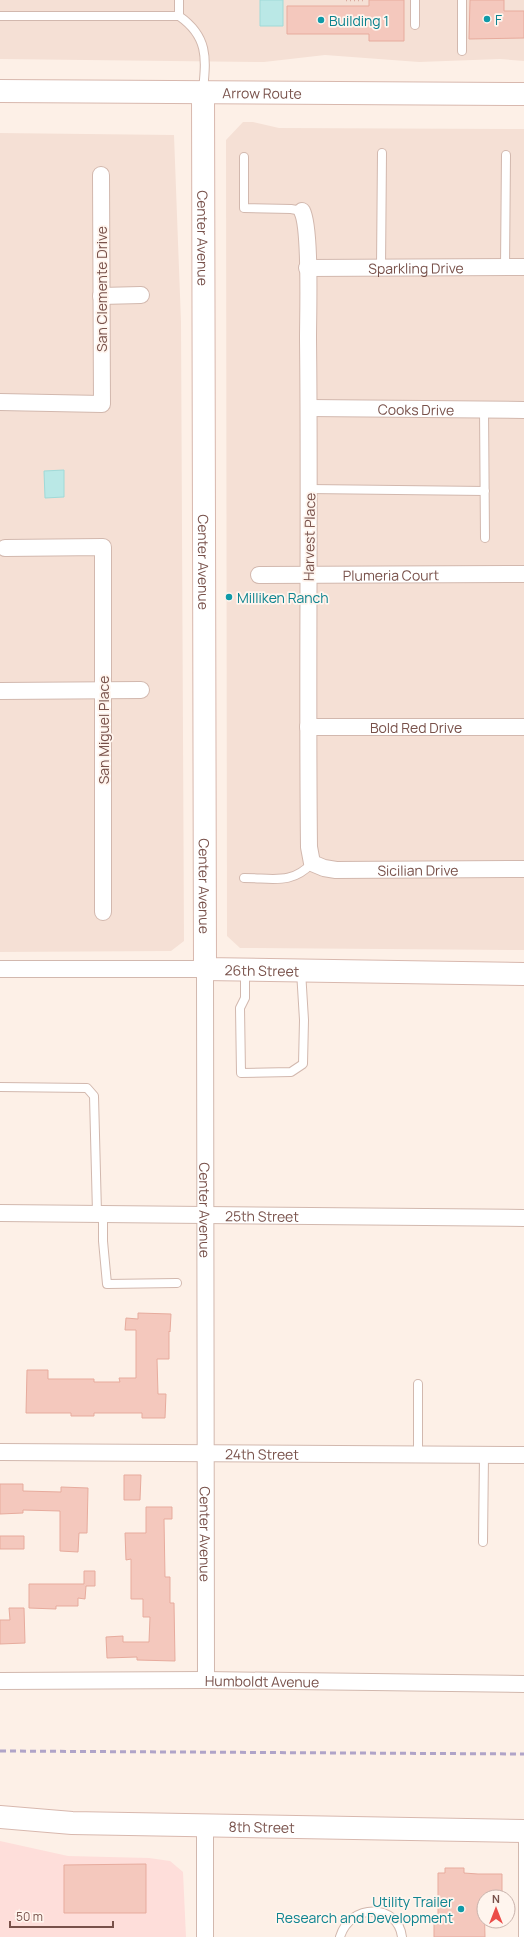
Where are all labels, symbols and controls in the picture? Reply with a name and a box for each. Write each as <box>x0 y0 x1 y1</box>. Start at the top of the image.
place label: F <box>495 10 502 29</box>
place label: Building 1 <box>329 11 389 30</box>
marker: F <box>482 14 492 24</box>
marker: Building 1 <box>316 15 326 25</box>
street label: Arrow Route <box>222 83 302 102</box>
street label: Center Avenue <box>194 190 213 286</box>
street label: San Clemente Drive <box>92 226 111 352</box>
street label: Sparkling Drive <box>368 258 464 277</box>
street label: Cooks Drive <box>378 399 454 419</box>
street label: Harvest Place <box>299 493 319 581</box>
street label: Center Avenue <box>194 514 214 610</box>
street label: Plumeria Court <box>343 565 440 584</box>
place label: Milliken Ranch <box>237 588 329 607</box>
marker: Milliken Ranch <box>224 592 234 602</box>
street label: San Miguel Place <box>94 676 113 784</box>
street label: Bold Red Drive <box>370 718 462 737</box>
street label: Center Avenue <box>195 838 214 934</box>
street label: Sicilian Drive <box>377 860 458 879</box>
street label: 26th Street <box>225 960 300 980</box>
street label: Center Avenue <box>196 1162 215 1258</box>
street label: 25th Street <box>225 1206 299 1225</box>
street label: 24th Street <box>225 1444 299 1463</box>
street label: Center Avenue <box>196 1486 215 1582</box>
street label: Humboldt Avenue <box>205 1670 319 1691</box>
street label: 8th Street <box>229 1816 295 1836</box>
north arrow <box>476 1889 516 1929</box>
text: N <box>492 1891 500 1906</box>
place label: Utility Trailer Research and Development <box>276 1892 453 1927</box>
scale bar <box>10 1903 113 1929</box>
marker: Utility Trailer Research and Development <box>456 1904 466 1914</box>
text: 50 m <box>16 1908 43 1925</box>

